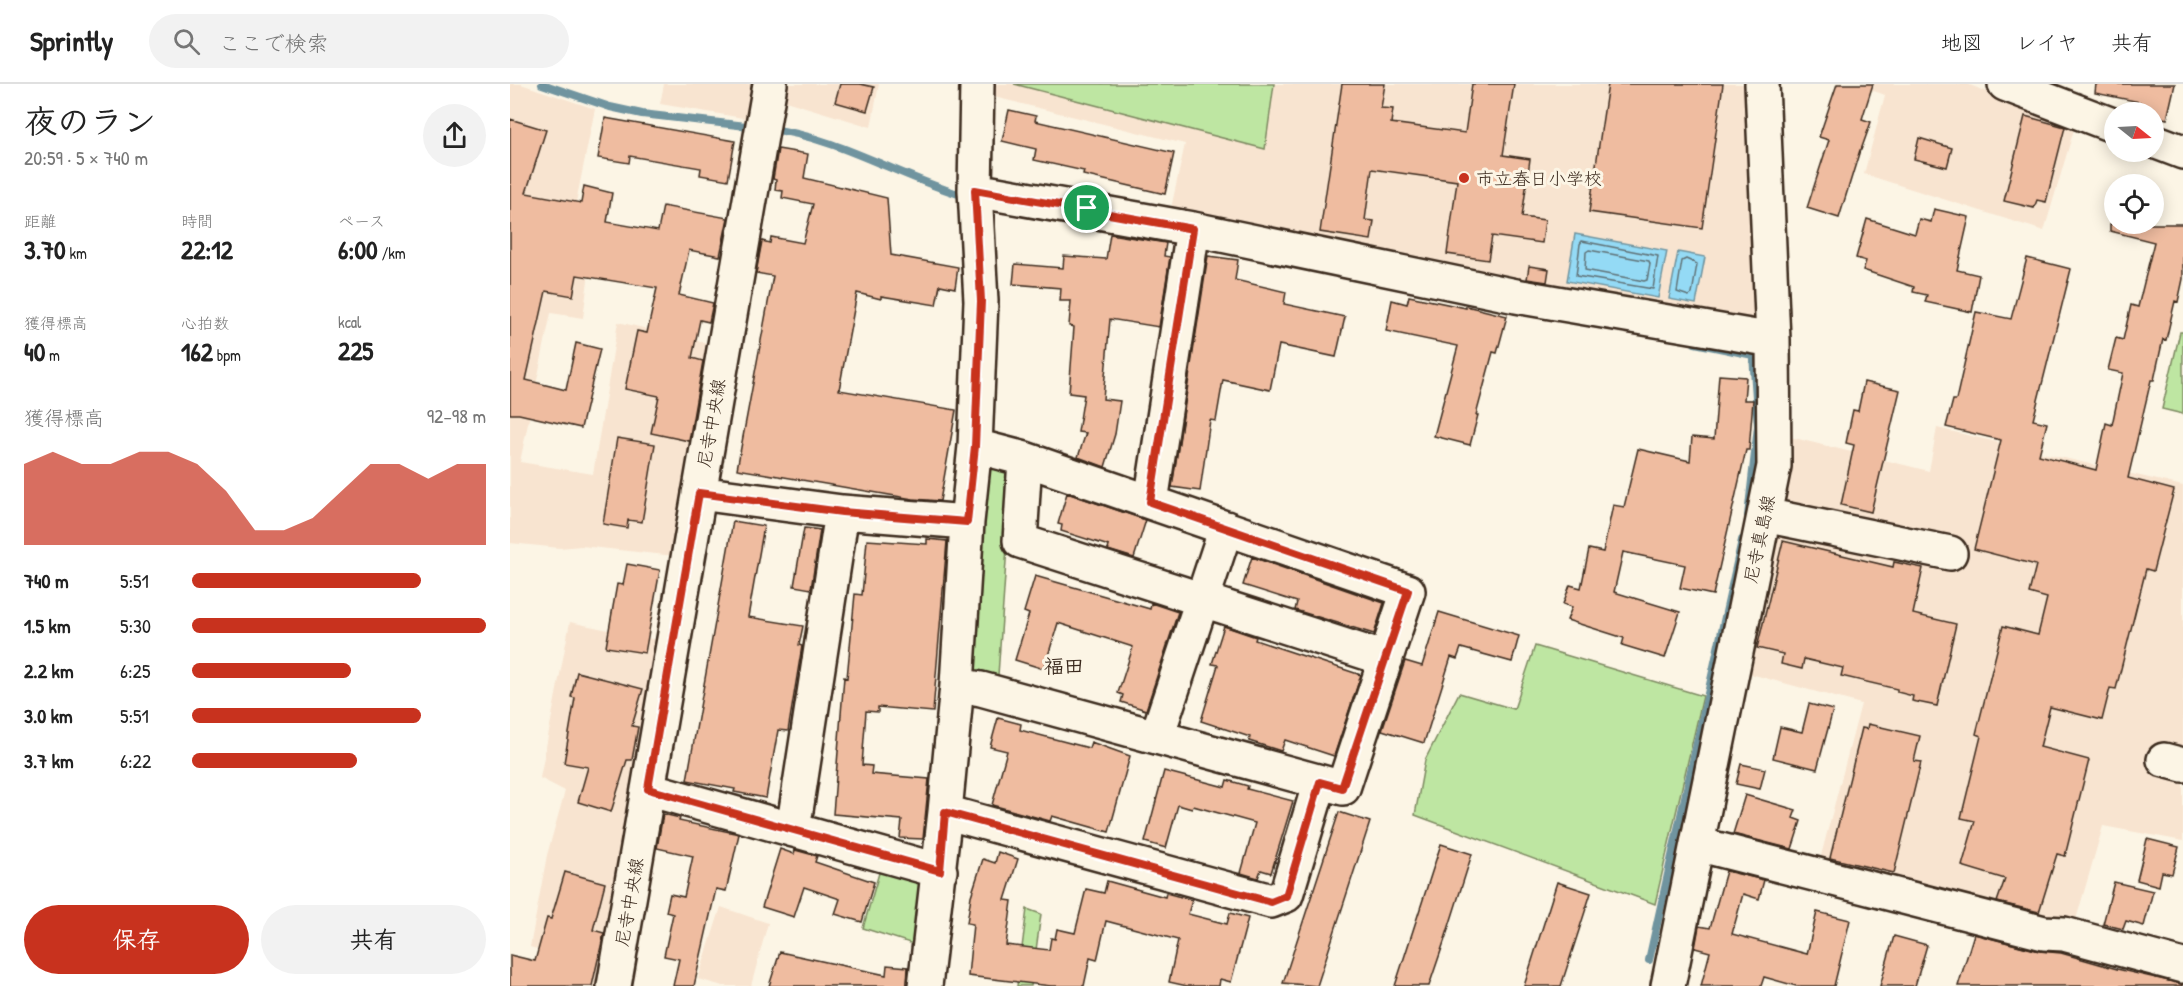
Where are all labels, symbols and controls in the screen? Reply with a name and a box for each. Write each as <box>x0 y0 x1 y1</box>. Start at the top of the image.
search box <box>149 14 569 68</box>
text: Sprintly <box>30 22 113 60</box>
icon: search <box>170 25 203 58</box>
text: ここで検索 <box>218 28 328 58</box>
text: 地図 <box>1941 28 1983 57</box>
text: レイヤ <box>2016 28 2078 57</box>
text: 共有 <box>2111 28 2153 57</box>
text: 夜のラン <box>24 99 156 143</box>
north arrow <box>2104 102 2164 162</box>
map controls <box>2104 102 2164 234</box>
button: share <box>423 104 486 167</box>
text: 20:59 · 5 × 740 m <box>24 144 148 171</box>
place label: 市立春日小学校 <box>1476 166 1602 191</box>
marker: 市立春日小学校 <box>1457 171 1471 185</box>
button: locate <box>2104 174 2164 234</box>
pin <box>1061 182 1112 233</box>
icon: arrive <box>1070 191 1103 224</box>
text: 距離 <box>24 210 56 232</box>
text: 時間 <box>181 210 213 232</box>
text: ペース <box>338 210 385 232</box>
text: 3.70 <box>24 232 66 267</box>
text: 22:12 <box>181 232 233 267</box>
text: 6:00 <box>338 232 378 267</box>
text: km <box>66 242 87 264</box>
text: /km <box>378 242 406 264</box>
text: kcal <box>338 311 361 333</box>
text: 獲得標高 <box>24 312 88 334</box>
text: 心拍数 <box>181 312 229 334</box>
text: 225 <box>338 333 373 368</box>
text: 40 <box>24 334 45 369</box>
text: 162 <box>181 334 213 369</box>
text: m <box>45 344 60 366</box>
text: bpm <box>213 344 241 366</box>
street label: 尼寺中央線 <box>691 377 731 469</box>
text: 92–98 m <box>427 402 486 429</box>
text: 獲得標高 <box>24 404 104 431</box>
street label: 尼寺真島線 <box>1737 492 1781 586</box>
text: 740 m <box>24 567 69 594</box>
text: 5:51 <box>120 567 149 594</box>
text: 1.5 km <box>24 612 71 639</box>
text: 5:30 <box>120 612 151 639</box>
district label: 福田 <box>1044 652 1084 679</box>
text: 2.2 km <box>24 657 74 684</box>
text: 6:25 <box>120 657 150 684</box>
text: 3.0 km <box>24 702 73 729</box>
text: 5:51 <box>120 702 149 729</box>
text: 3.7 km <box>24 747 74 774</box>
text: 6:22 <box>120 747 151 774</box>
street label: 尼寺中央線 <box>609 856 649 948</box>
button: 保存 <box>24 905 249 974</box>
button: 共有 <box>261 905 486 974</box>

